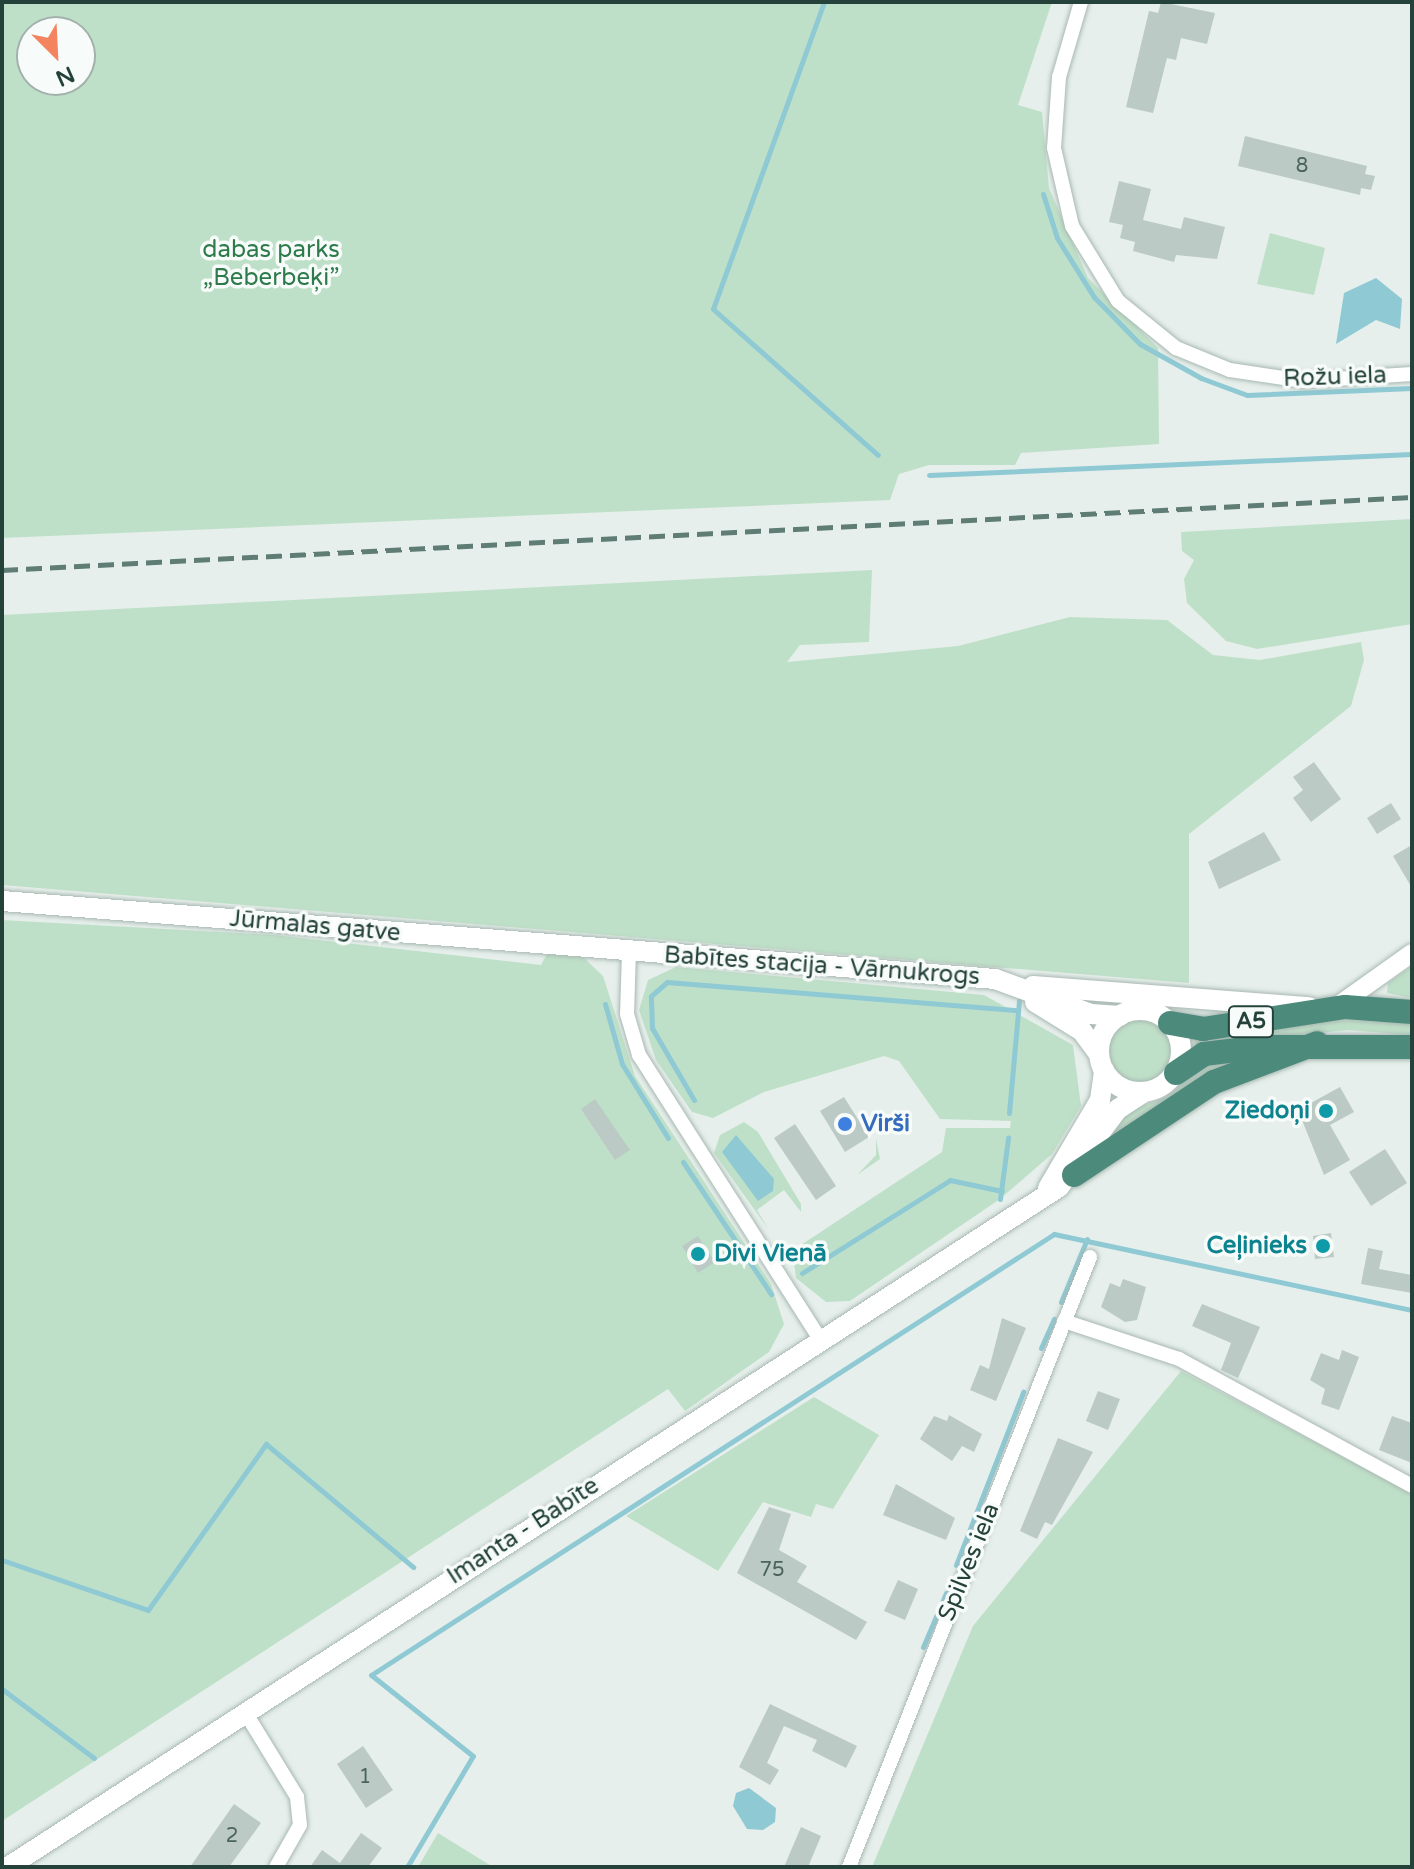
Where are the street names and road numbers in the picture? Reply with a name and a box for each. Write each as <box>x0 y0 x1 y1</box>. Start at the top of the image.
street label: Rožu iela <box>1283 361 1387 393</box>
street label: Jūrmalas gatve <box>228 904 402 948</box>
street label: Babītes stacija - Vārnukrogs <box>663 941 981 991</box>
road number: A5 <box>1227 1004 1275 1040</box>
street label: Imanta - Babīte <box>442 1471 604 1591</box>
street label: Spilves iela <box>932 1499 1006 1625</box>

